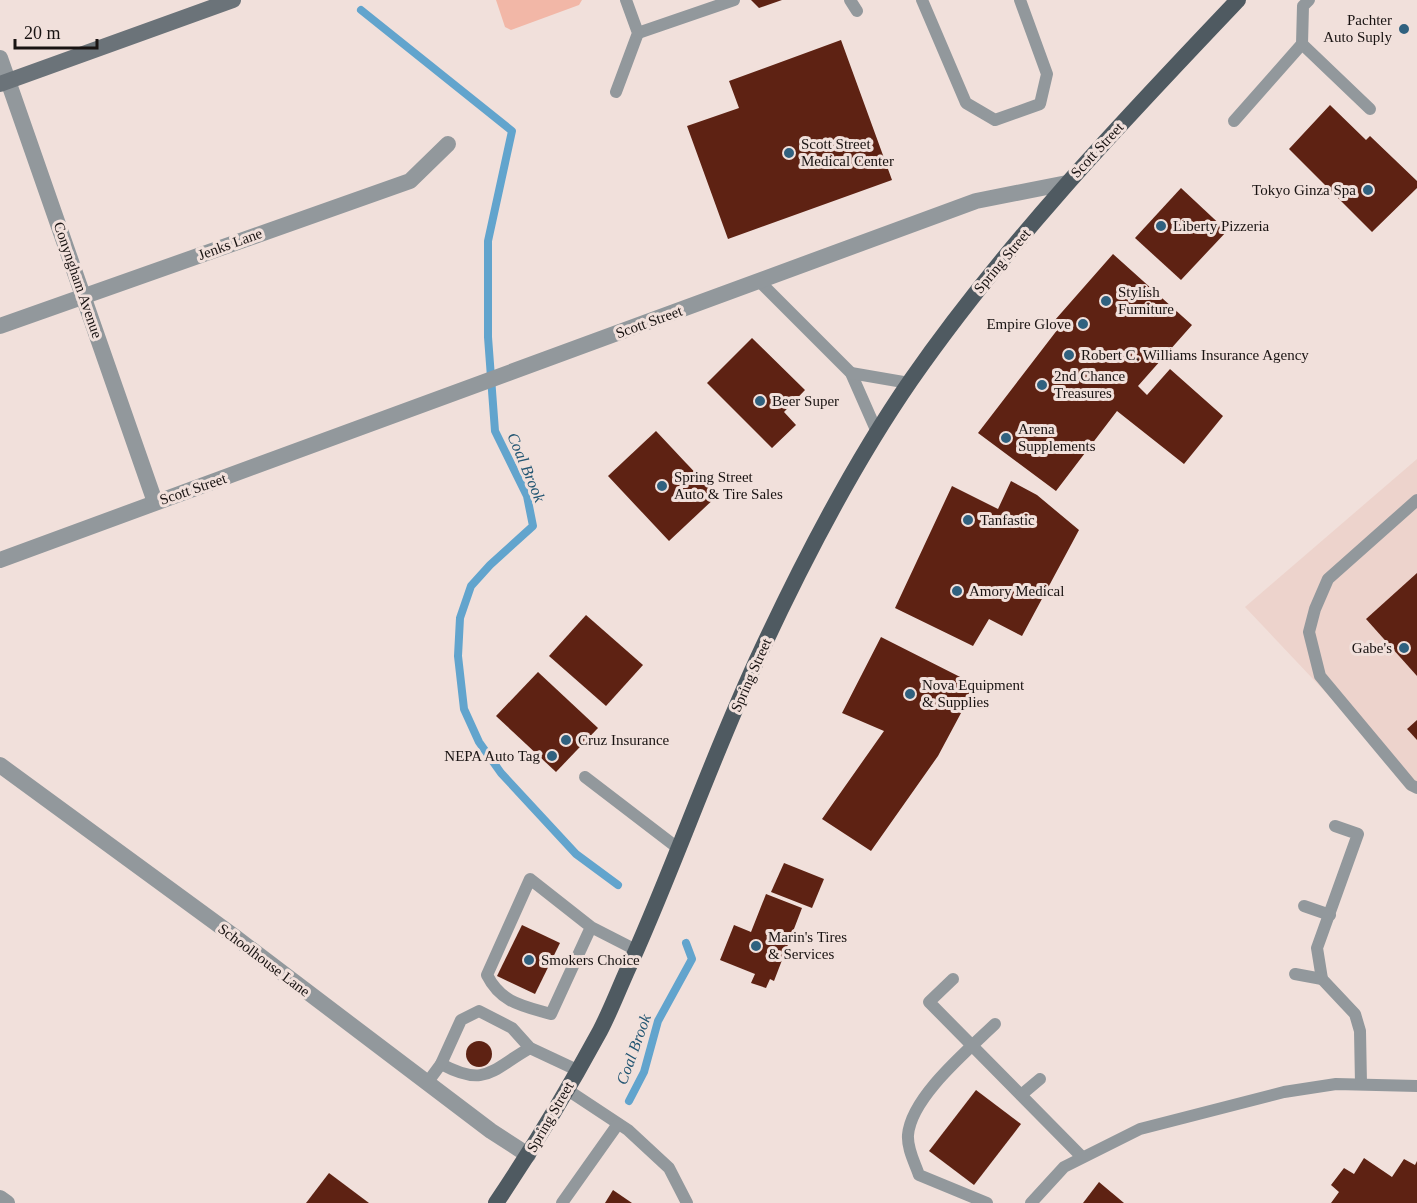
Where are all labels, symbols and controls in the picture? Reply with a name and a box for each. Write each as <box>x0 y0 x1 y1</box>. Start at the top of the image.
scale bar <box>15 12 98 50</box>
place label: Pachter Auto Suply <box>1323 12 1392 45</box>
marker: Pachter Auto Suply <box>1397 22 1411 36</box>
text: 20 m <box>24 23 61 43</box>
street label: Scott Street <box>1067 118 1127 181</box>
place label: Scott Street Medical Center <box>801 136 894 169</box>
marker: Scott Street Medical Center <box>782 146 796 160</box>
place label: Tokyo Ginza Spa <box>1252 182 1356 198</box>
marker: Tokyo Ginza Spa <box>1361 183 1375 197</box>
place label: Liberty Pizzeria <box>1173 218 1270 234</box>
marker: Liberty Pizzeria <box>1154 219 1168 233</box>
street label: Conyngham Avenue <box>51 220 105 340</box>
street label: Jenks Lane <box>196 225 265 263</box>
street label: Spring Street <box>971 225 1034 296</box>
place label: Stylish Furniture <box>1118 284 1174 317</box>
marker: Stylish Furniture <box>1099 294 1113 308</box>
street label: Scott Street <box>614 302 685 341</box>
place label: Empire Glove <box>986 316 1071 332</box>
marker: Empire Glove <box>1076 317 1090 331</box>
place label: Robert C. Williams Insurance Agency <box>1081 347 1309 363</box>
marker: Robert C. Williams Insurance Agency <box>1062 348 1076 362</box>
place label: 2nd Chance Treasures <box>1054 368 1126 401</box>
marker: 2nd Chance Treasures <box>1035 378 1049 392</box>
place label: Beer Super <box>772 393 839 409</box>
marker: Beer Super <box>753 394 767 408</box>
place label: Arena Supplements <box>1018 421 1096 454</box>
water label: Coal Brook <box>504 430 549 505</box>
marker: Arena Supplements <box>999 431 1013 445</box>
place label: Spring Street Auto & Tire Sales <box>674 469 783 502</box>
street label: Scott Street <box>158 470 229 508</box>
marker: Spring Street Auto & Tire Sales <box>655 479 669 493</box>
place label: Tanfastic <box>980 512 1035 528</box>
marker: Tanfastic <box>961 513 975 527</box>
place label: Amory Medical <box>969 583 1064 599</box>
marker: Amory Medical <box>950 584 964 598</box>
street label: Spring Street <box>728 635 775 714</box>
place label: Gabe's <box>1352 640 1392 656</box>
marker: Gabe's <box>1397 641 1411 655</box>
place label: Nova Equipment & Supplies <box>922 677 1025 710</box>
marker: Nova Equipment & Supplies <box>903 687 917 701</box>
place label: Cruz Insurance <box>578 732 670 748</box>
marker: Cruz Insurance <box>559 733 573 747</box>
place label: NEPA Auto Tag <box>444 748 540 764</box>
marker: NEPA Auto Tag <box>545 749 559 763</box>
street label: Schoolhouse Lane <box>215 920 313 1000</box>
place label: Marin's Tires & Services <box>768 929 847 962</box>
marker: Marin's Tires & Services <box>749 939 763 953</box>
place label: Smokers Choice <box>541 952 640 968</box>
marker: Smokers Choice <box>522 953 536 967</box>
water label: Coal Brook <box>613 1011 654 1087</box>
street label: Spring Street <box>523 1078 577 1155</box>

